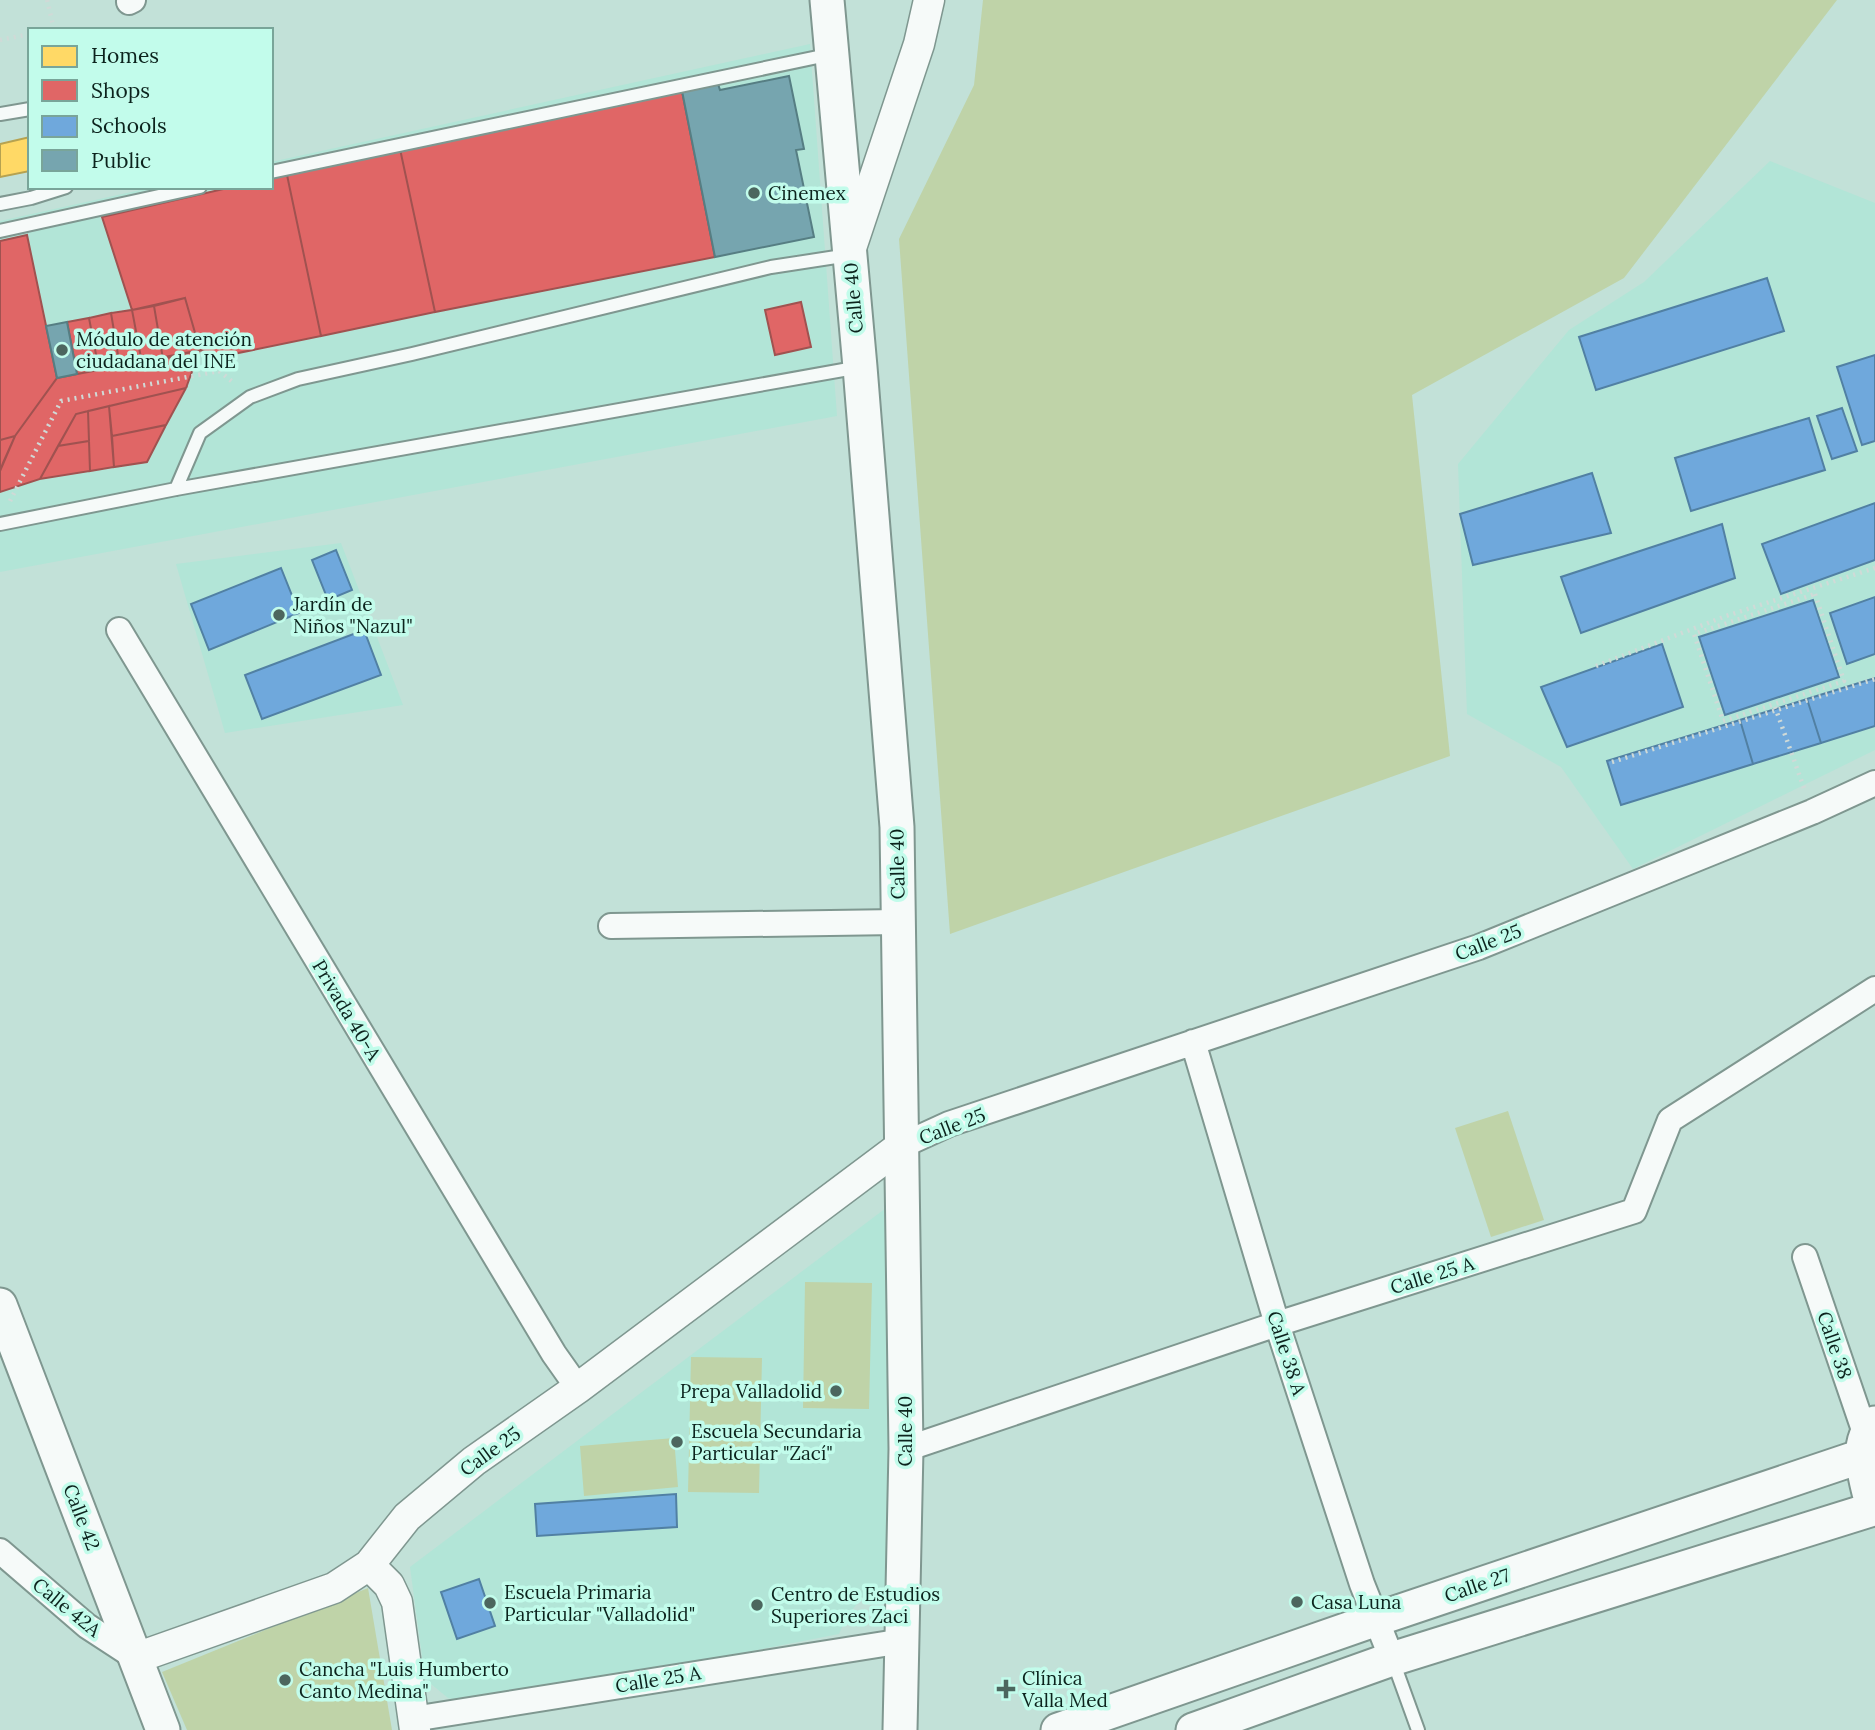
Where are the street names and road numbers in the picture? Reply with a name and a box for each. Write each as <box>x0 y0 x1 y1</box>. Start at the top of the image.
street label: Calle 40 <box>838 262 868 334</box>
street label: Calle 40 <box>884 828 910 900</box>
street label: Calle 25 <box>1451 918 1525 966</box>
street label: Privada 40-A <box>308 955 387 1066</box>
street label: Calle 25 <box>915 1102 989 1150</box>
street label: Calle 25 A <box>1387 1251 1478 1299</box>
street label: Calle 38 A <box>1262 1308 1312 1399</box>
street label: Calle 38 <box>1812 1308 1858 1382</box>
street label: Calle 40 <box>893 1396 917 1466</box>
street label: Calle 25 <box>455 1421 525 1481</box>
street label: Calle 42 <box>58 1480 106 1554</box>
street label: Calle 27 <box>1441 1563 1513 1607</box>
street label: Calle 42A <box>28 1572 107 1643</box>
street label: Calle 25 A <box>614 1660 704 1698</box>

